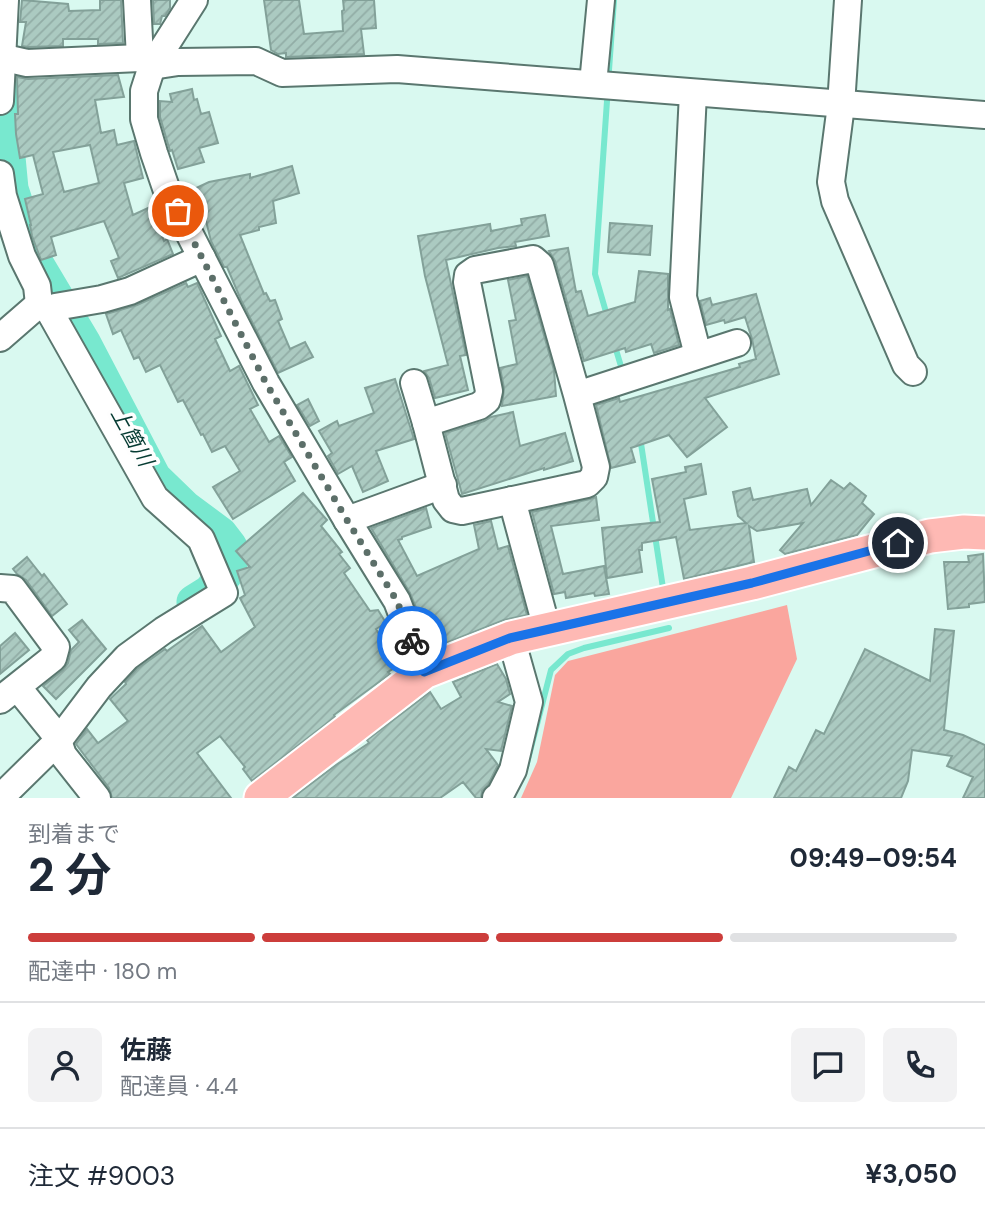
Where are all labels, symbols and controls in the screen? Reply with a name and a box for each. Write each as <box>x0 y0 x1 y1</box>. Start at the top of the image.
pin <box>148 181 208 241</box>
icon: bag <box>159 192 197 230</box>
water label: 上箇川 <box>104 403 160 473</box>
pin <box>868 513 928 573</box>
icon: home <box>879 524 917 562</box>
courier <box>377 606 447 676</box>
icon: bike <box>393 622 431 660</box>
text: 到着まで <box>28 819 120 849</box>
text: 09:49–09:54 <box>790 841 957 875</box>
text: 2 分 <box>28 845 111 905</box>
text: 配達中 · 180 m <box>28 956 177 986</box>
button: person <box>28 1028 102 1102</box>
button: chat <box>791 1028 865 1102</box>
button: phone <box>883 1028 957 1102</box>
text: 佐藤 <box>120 1033 172 1067</box>
text: 配達員 · 4.4 <box>120 1071 238 1101</box>
text: ¥3,050 <box>865 1157 957 1191</box>
text: 注文 #9003 <box>28 1159 175 1193</box>

